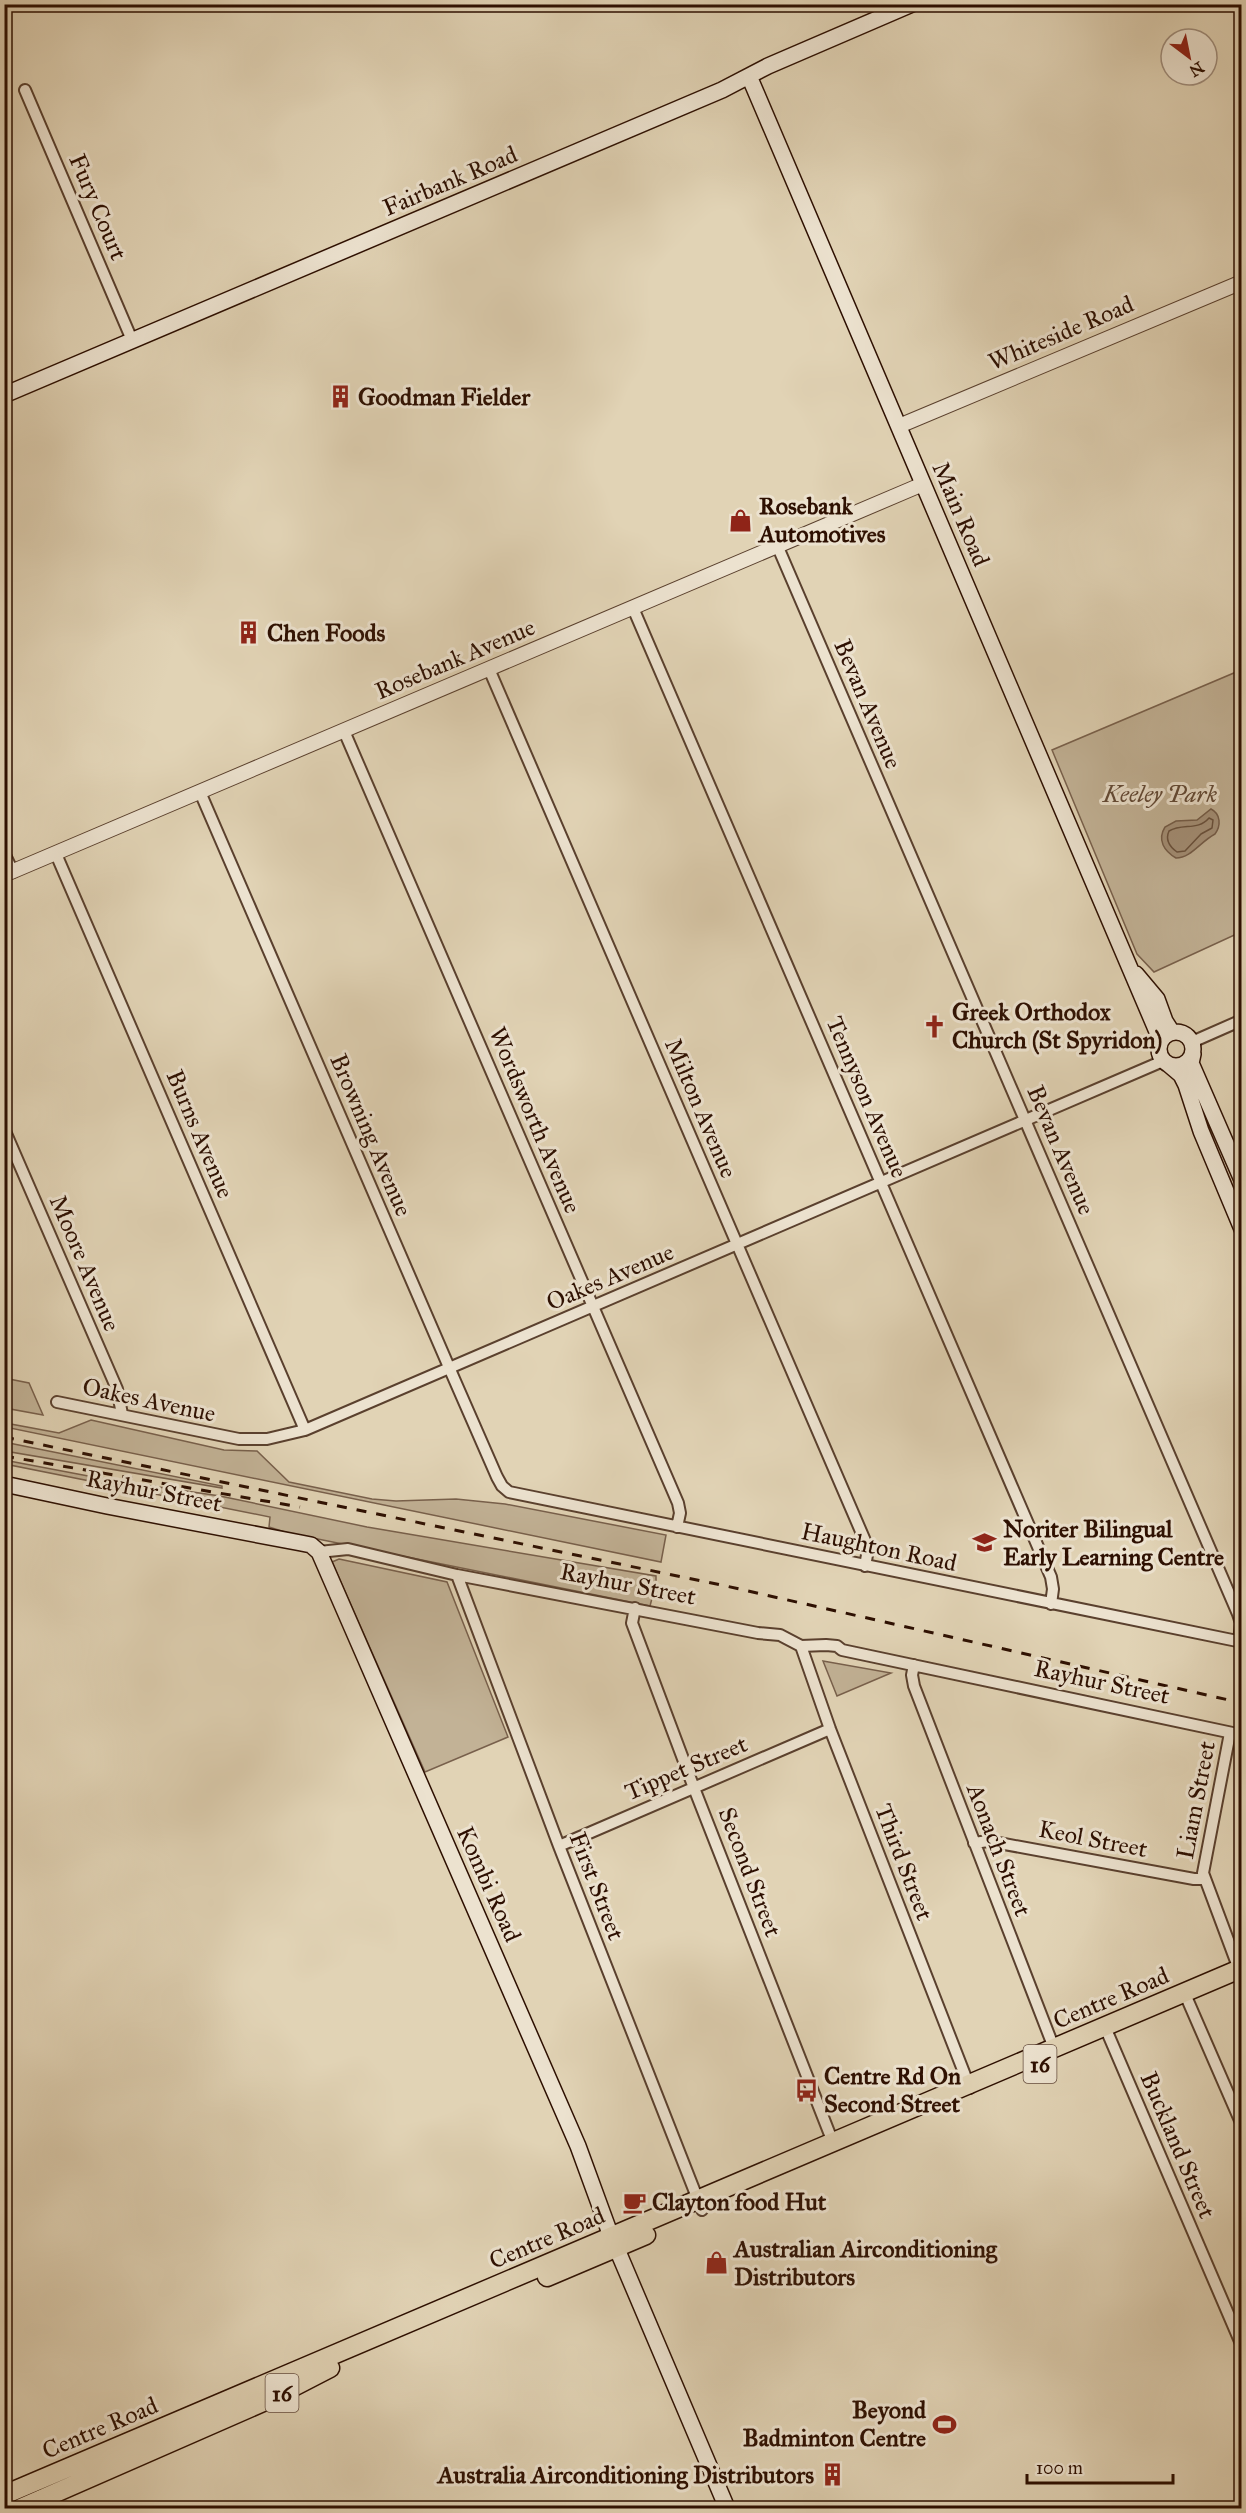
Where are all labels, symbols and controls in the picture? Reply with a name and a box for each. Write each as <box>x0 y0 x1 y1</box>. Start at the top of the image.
north arrow <box>1159 27 1219 87</box>
text: N <box>1186 58 1207 81</box>
street label: Fairbank Road <box>378 139 522 223</box>
street label: Fury Court <box>62 149 134 265</box>
street label: Whiteside Road <box>984 289 1138 377</box>
place label: Goodman Fielder <box>358 382 531 412</box>
building icon: Goodman Fielder <box>327 384 353 410</box>
street label: Main Road <box>926 457 996 571</box>
place label: Rosebank Automotives <box>757 491 886 549</box>
shop icon: Rosebank Automotives <box>728 507 754 533</box>
street label: Rosebank Avenue <box>371 612 539 706</box>
place label: Chen Foods <box>267 618 386 648</box>
building icon: Chen Foods <box>236 620 262 646</box>
street label: Bevan Avenue <box>827 635 909 773</box>
park label: Keeley Park <box>1102 779 1217 809</box>
place label: Greek Orthodox Church (St Spyridon) <box>952 997 1163 1055</box>
street label: Tennyson Avenue <box>819 1012 915 1182</box>
church icon: Greek Orthodox Church (St Spyridon) <box>921 1013 947 1039</box>
street label: Wordsworth Avenue <box>482 1022 588 1218</box>
street label: Milton Avenue <box>658 1034 744 1182</box>
street label: Browning Avenue <box>323 1049 419 1221</box>
street label: Burns Avenue <box>160 1065 240 1203</box>
street label: Bevan Avenue <box>1020 1081 1102 1219</box>
street label: Moore Avenue <box>43 1190 127 1336</box>
street label: Oakes Avenue <box>542 1237 678 1317</box>
street label: Oakes Avenue <box>80 1371 218 1429</box>
street label: Rayhur Street <box>84 1463 225 1519</box>
place label: Noriter Bilingual Early Learning Centre <box>1003 1514 1224 1572</box>
street label: Haughton Road <box>799 1516 959 1578</box>
school or university icon: Noriter Bilingual Early Learning Centre <box>972 1530 998 1556</box>
street label: Rayhur Street <box>558 1556 699 1612</box>
street label: Rayhur Street <box>1032 1653 1173 1711</box>
street label: Tippet Street <box>620 1729 752 1807</box>
street label: Liam Street <box>1170 1738 1222 1861</box>
street label: Aonach Street <box>960 1779 1038 1921</box>
street label: Third Street <box>868 1800 940 1925</box>
street label: Second Street <box>712 1803 789 1941</box>
street label: Keol Street <box>1036 1814 1150 1864</box>
street label: Kombi Road <box>450 1822 528 1946</box>
street label: First Street <box>563 1828 631 1945</box>
street label: Centre Road <box>1049 1960 1173 2036</box>
road number: 16 <box>1024 2045 1056 2083</box>
place label: Centre Rd On Second Street <box>824 2061 961 2119</box>
street label: Buckland Street <box>1134 2067 1223 2223</box>
bus stop icon: Centre Rd On Second Street <box>793 2077 819 2103</box>
place label: Clayton food Hut <box>652 2187 827 2217</box>
cafe icon: Clayton food Hut <box>621 2189 647 2215</box>
street label: Centre Road <box>485 2200 609 2276</box>
place label: Australian Airconditioning Distributors <box>732 2234 998 2292</box>
shop icon: Australian Airconditioning Distributors <box>703 2250 729 2276</box>
road number: 16 <box>266 2374 298 2412</box>
street label: Centre Road <box>38 2390 162 2466</box>
place label: Beyond Badminton Centre <box>743 2395 927 2453</box>
sports icon: Beyond Badminton Centre <box>931 2411 957 2437</box>
scale bar <box>1027 2447 1172 2485</box>
text: 100 m <box>1036 2457 1083 2479</box>
place label: Australia Airconditioning Distributors <box>436 2460 814 2490</box>
building icon: Australia Airconditioning Distributors <box>819 2462 845 2488</box>

